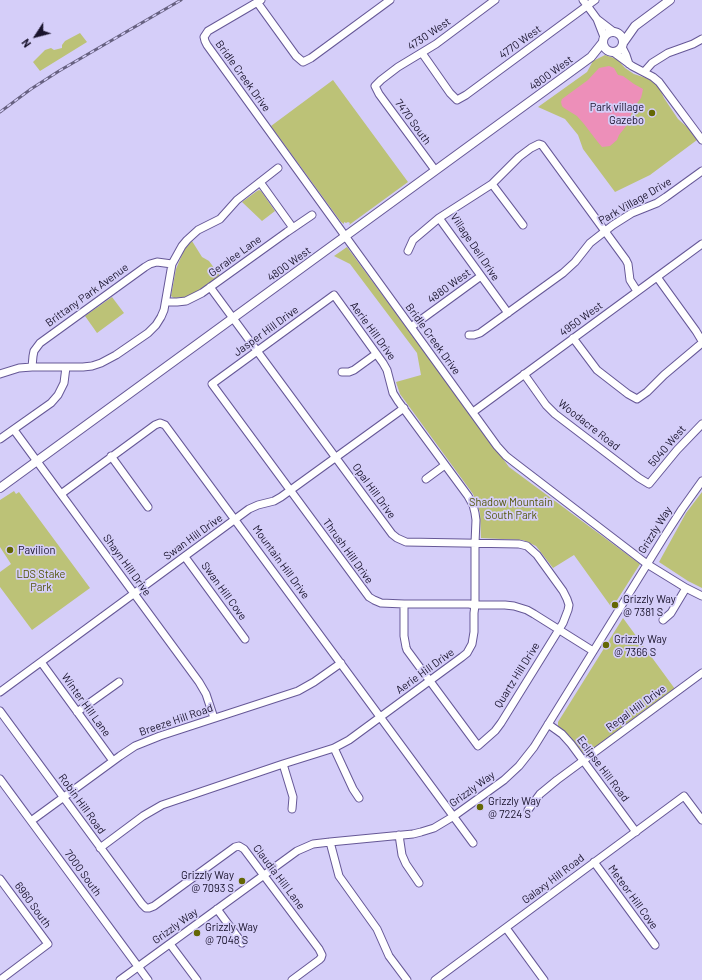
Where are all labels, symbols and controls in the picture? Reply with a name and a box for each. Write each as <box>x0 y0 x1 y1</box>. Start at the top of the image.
street label: 4730 West <box>405 15 453 53</box>
north arrow <box>16 16 56 56</box>
street label: 4770 West <box>496 22 544 62</box>
text: N <box>18 37 33 50</box>
street label: Bridle Creek Drive <box>213 38 273 114</box>
street label: 4800 West <box>527 53 575 93</box>
street label: 7470 South <box>392 97 434 147</box>
place label: Park village Gazebo <box>590 100 644 126</box>
marker: Park village Gazebo <box>647 108 657 118</box>
street label: Park Village Drive <box>596 175 674 227</box>
street label: Village Dell Drive <box>448 211 502 283</box>
street label: Geralee Lane <box>206 232 264 280</box>
street label: 4800 West <box>265 244 313 284</box>
street label: Brittany Park Avenue <box>43 261 131 329</box>
street label: 4880 West <box>425 266 473 306</box>
street label: Aerie Hill Drive <box>347 299 399 363</box>
street label: 4950 West <box>557 299 605 339</box>
street label: Bridle Creek Drive <box>403 301 463 377</box>
street label: Jasper Hill Drive <box>231 303 301 359</box>
street label: Woodacre Road <box>555 397 623 453</box>
street label: 5040 West <box>645 423 689 469</box>
street label: Opal Hill Drive <box>350 461 398 521</box>
park label: Shadow Mountain South Park <box>469 495 553 521</box>
street label: Grizzly Way <box>635 504 675 556</box>
street label: Swan Hill Drive <box>161 511 225 563</box>
street label: Thrush Hill Drive <box>320 516 376 586</box>
street label: Mountain Hill Drive <box>250 523 312 601</box>
street label: Shayn Hill Drive <box>100 532 154 598</box>
place label: Pavilion <box>18 543 55 557</box>
marker: Pavilion <box>5 545 15 555</box>
street label: Swan Hill Cove <box>199 559 249 623</box>
park label: LDS Stake Park <box>17 567 65 593</box>
place label: Grizzly Way @ 7381 S <box>623 592 676 618</box>
marker: Grizzly Way @ 7381 S <box>610 600 620 610</box>
place label: Grizzly Way @ 7366 S <box>614 632 667 658</box>
street label: Quartz Hill Drive <box>492 640 542 710</box>
marker: Grizzly Way @ 7366 S <box>601 640 611 650</box>
street label: Aerie Hill Drive <box>393 645 457 697</box>
street label: Winter Hill Lane <box>59 671 113 739</box>
street label: Regal Hill Drive <box>604 682 668 734</box>
street label: Breeze Hill Road <box>137 701 215 739</box>
street label: Eclipse Hill Road <box>574 734 632 804</box>
street label: Grizzly Way <box>447 768 497 810</box>
street label: Robin Hill Road <box>56 771 108 837</box>
place label: Grizzly Way @ 7224 S <box>488 794 541 820</box>
marker: Grizzly Way @ 7224 S <box>475 802 485 812</box>
street label: Claudia Hill Lane <box>250 842 308 912</box>
street label: 7000 South <box>62 847 104 899</box>
street label: Galaxy Hill Road <box>519 851 587 907</box>
street label: Meteor Hill Cove <box>605 862 661 932</box>
place label: Grizzly Way @ 7093 S <box>181 868 234 894</box>
marker: Grizzly Way @ 7093 S <box>237 876 247 886</box>
street label: 6960 South <box>12 879 54 931</box>
street label: Grizzly Way <box>150 905 200 947</box>
place label: Grizzly Way @ 7048 S <box>205 920 258 946</box>
marker: Grizzly Way @ 7048 S <box>192 928 202 938</box>

